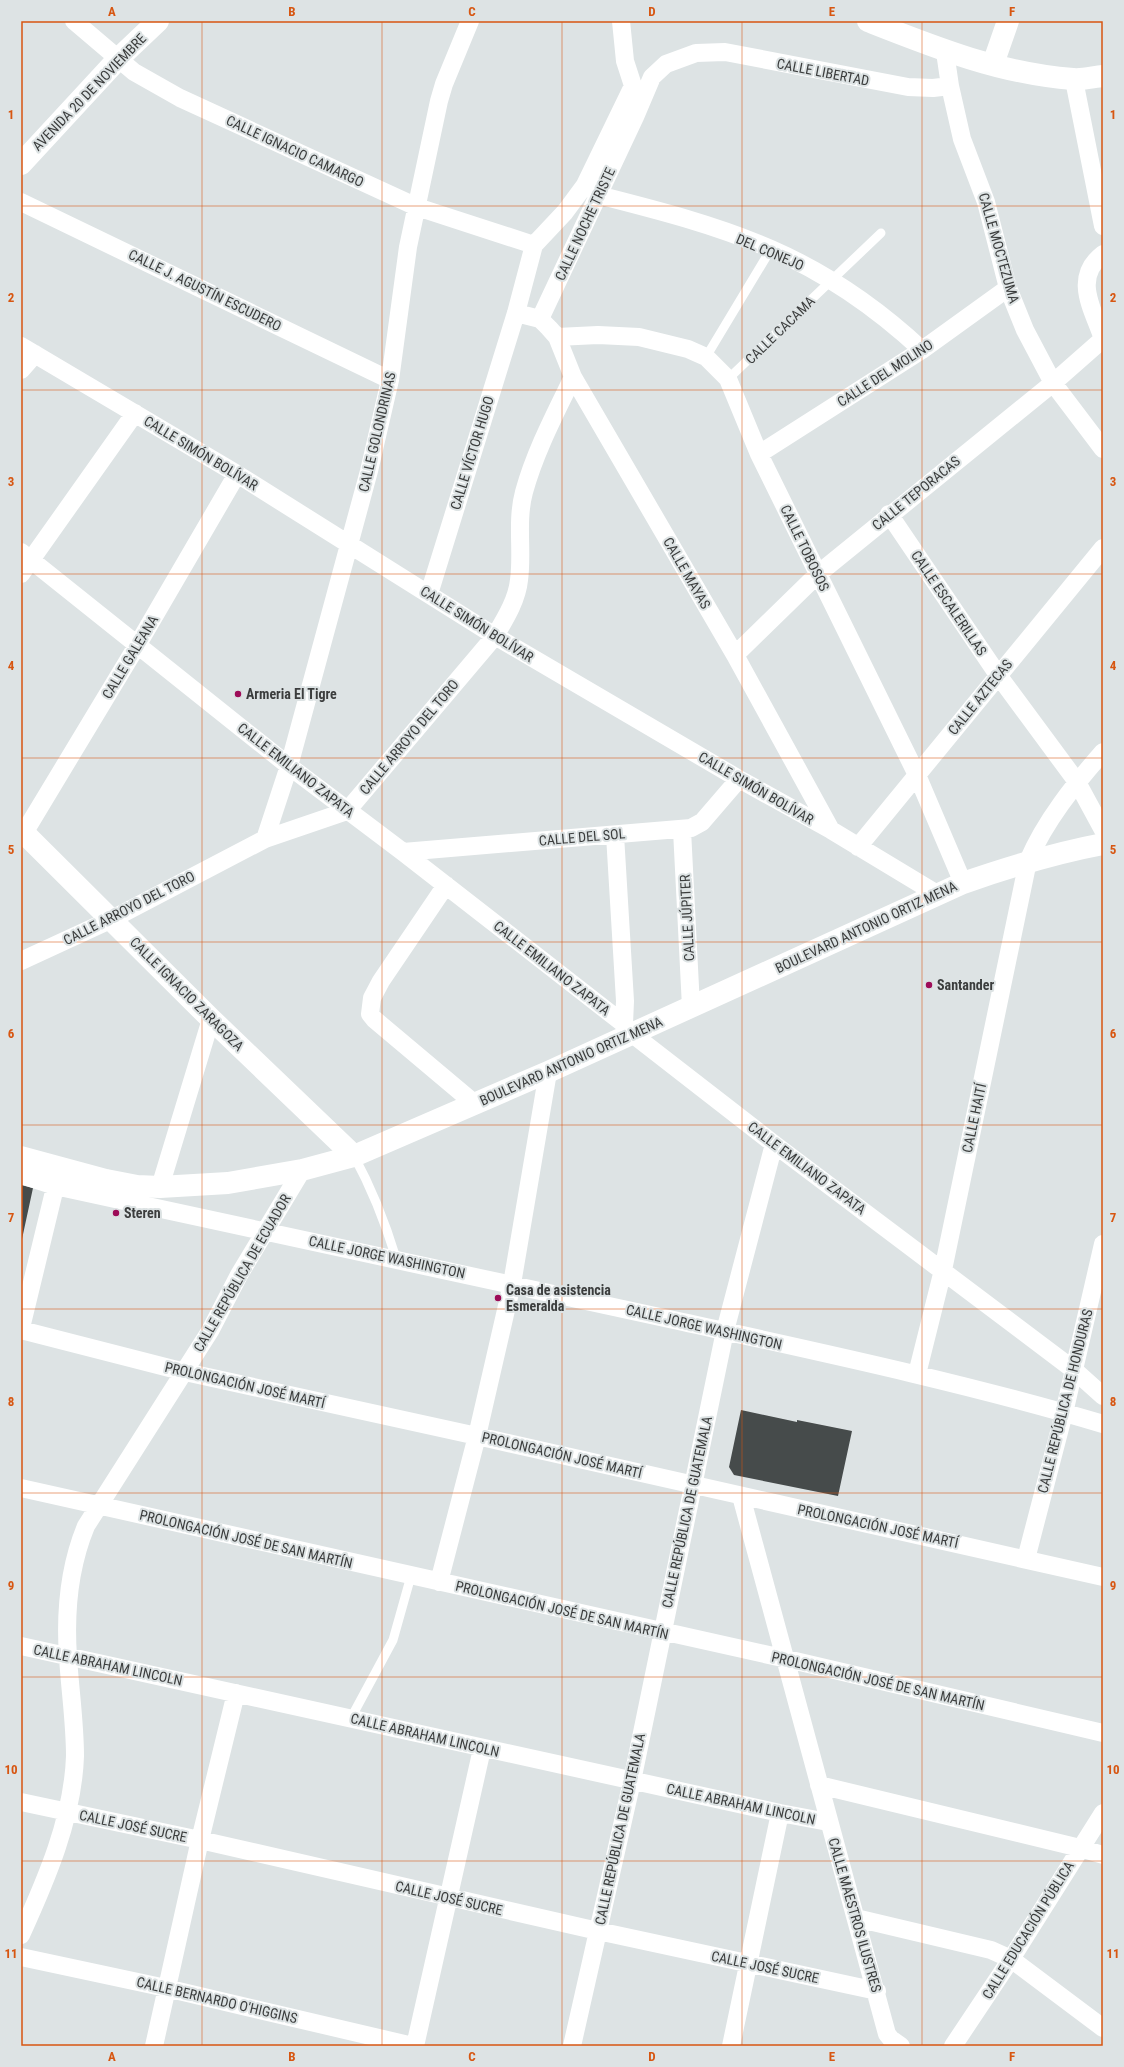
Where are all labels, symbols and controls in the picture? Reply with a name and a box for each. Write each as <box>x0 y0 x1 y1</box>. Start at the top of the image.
text: A <box>108 4 116 19</box>
text: B <box>288 4 296 19</box>
text: C <box>468 4 476 19</box>
text: D <box>648 4 656 19</box>
text: E <box>829 4 836 19</box>
text: F <box>1009 4 1015 19</box>
street label: AVENIDA 20 DE NOVIEMBRE <box>29 30 149 154</box>
street label: CALLE LIBERTAD <box>775 55 871 89</box>
text: 1 <box>8 107 14 122</box>
text: 1 <box>1110 107 1116 122</box>
street label: CALLE IGNACIO CAMARGO <box>224 112 366 190</box>
street label: CALLE NOCHE TRISTE <box>552 165 618 283</box>
street label: CALLE MOCTEZUMA <box>976 191 1022 305</box>
street label: DEL CONEJO <box>734 231 806 273</box>
street label: CALLE J. AGUSTÍN ESCUDERO <box>126 245 284 334</box>
text: 2 <box>8 290 15 305</box>
text: 2 <box>1110 290 1117 305</box>
street label: CALLE CACAMA <box>742 293 818 367</box>
street label: CALLE DEL MOLINO <box>834 336 936 410</box>
street label: CALLE GOLONDRINAS <box>355 370 399 494</box>
street label: CALLE VÍCTOR HUGO <box>446 394 497 512</box>
street label: CALLE SIMÓN BOLÍVAR <box>141 412 262 494</box>
street label: CALLE TEPORACAS <box>869 453 963 533</box>
text: 3 <box>8 474 14 489</box>
text: 3 <box>1110 474 1116 489</box>
street label: CALLE TOBOSOS <box>777 502 833 594</box>
street label: CALLE MAYAS <box>660 535 714 611</box>
street label: CALLE ESCALERILLAS <box>908 548 990 658</box>
street label: CALLE SIMÓN BOLÍVAR <box>418 582 537 666</box>
street label: CALLE GALEANA <box>99 612 161 702</box>
street label: CALLE AZTECAS <box>945 656 1015 738</box>
text: 4 <box>8 658 15 673</box>
text: 4 <box>1110 658 1117 673</box>
street label: CALLE ARROYO DEL TORO <box>356 676 462 798</box>
place label: Armeria El Tigre <box>246 686 337 702</box>
marker: Armeria El Tigre <box>233 689 243 699</box>
street label: CALLE EMILIANO ZAPATA <box>235 720 357 820</box>
street label: CALLE SIMÓN BOLÍVAR <box>696 748 817 828</box>
street label: CALLE DEL SOL <box>538 825 626 849</box>
text: 5 <box>8 842 15 857</box>
text: 5 <box>1110 842 1117 857</box>
street label: CALLE ARROYO DEL TORO <box>61 868 197 948</box>
street label: CALLE JÚPITER <box>676 874 697 962</box>
street label: BOULEVARD ANTONIO ORTIZ MENA <box>773 878 959 976</box>
street label: CALLE EMILIANO ZAPATA <box>491 918 613 1018</box>
street label: CALLE IGNACIO ZARAGOZA <box>127 934 247 1054</box>
place label: Santander <box>937 977 994 993</box>
marker: Santander <box>924 980 934 990</box>
street label: BOULEVARD ANTONIO ORTIZ MENA <box>477 1013 665 1109</box>
text: 6 <box>8 1026 15 1041</box>
text: 6 <box>1110 1026 1117 1041</box>
street label: CALLE HAITÍ <box>958 1081 989 1154</box>
street label: CALLE EMILIANO ZAPATA <box>745 1118 869 1218</box>
street label: CALLE REPÚBLICA DE ECUADOR <box>189 1190 294 1355</box>
place label: Steren <box>124 1205 161 1221</box>
marker: Steren <box>111 1208 121 1218</box>
text: 7 <box>8 1210 15 1225</box>
text: 7 <box>1110 1210 1117 1225</box>
street label: CALLE JORGE WASHINGTON <box>307 1233 467 1281</box>
place label: Casa de asistencia Esmeralda <box>506 1282 611 1314</box>
marker: Casa de asistencia Esmeralda <box>493 1293 503 1303</box>
street label: CALLE JORGE WASHINGTON <box>624 1301 784 1353</box>
street label: CALLE REPÚBLICA DE HONDURAS <box>1033 1307 1096 1495</box>
street label: PROLONGACIÓN JOSÉ MARTÍ <box>163 1358 327 1411</box>
text: 8 <box>8 1394 14 1409</box>
text: 8 <box>1110 1394 1116 1409</box>
street label: CALLE REPÚBLICA DE GUATEMALA <box>658 1414 715 1609</box>
street label: PROLONGACIÓN JOSÉ MARTÍ <box>480 1428 644 1481</box>
street label: PROLONGACIÓN JOSÉ MARTÍ <box>796 1500 961 1551</box>
street label: PROLONGACIÓN JOSÉ DE SAN MARTÍN <box>138 1506 354 1571</box>
street label: PROLONGACIÓN JOSÉ DE SAN MARTÍN <box>454 1577 670 1642</box>
text: 9 <box>8 1578 14 1593</box>
text: 9 <box>1110 1578 1116 1593</box>
street label: CALLE ABRAHAM LINCOLN <box>32 1641 184 1689</box>
street label: PROLONGACIÓN JOSÉ DE SAN MARTÍN <box>770 1648 986 1713</box>
street label: CALLE ABRAHAM LINCOLN <box>349 1710 501 1760</box>
street label: CALLE REPÚBLICA DE GUATEMALA <box>591 1731 648 1926</box>
text: 10 <box>4 1762 18 1777</box>
text: 10 <box>1106 1762 1120 1777</box>
street label: CALLE ABRAHAM LINCOLN <box>665 1780 817 1828</box>
street label: CALLE JOSÉ SUCRE <box>78 1806 188 1845</box>
street label: CALLE MAESTROS ILUSTRES <box>825 1836 885 1994</box>
street label: CALLE EDUCACIÓN PÚBLICA <box>978 1858 1077 2002</box>
street label: CALLE JOSÉ SUCRE <box>394 1877 504 1918</box>
text: 11 <box>4 1946 18 1961</box>
text: 11 <box>1106 1946 1120 1961</box>
street label: CALLE JOSÉ SUCRE <box>710 1947 820 1986</box>
street label: CALLE BERNARDO O'HIGGINS <box>135 1974 299 2026</box>
text: A <box>108 2049 116 2064</box>
text: B <box>288 2049 296 2064</box>
text: C <box>468 2049 476 2064</box>
text: D <box>648 2049 656 2064</box>
text: E <box>829 2049 836 2064</box>
text: F <box>1009 2049 1015 2064</box>

